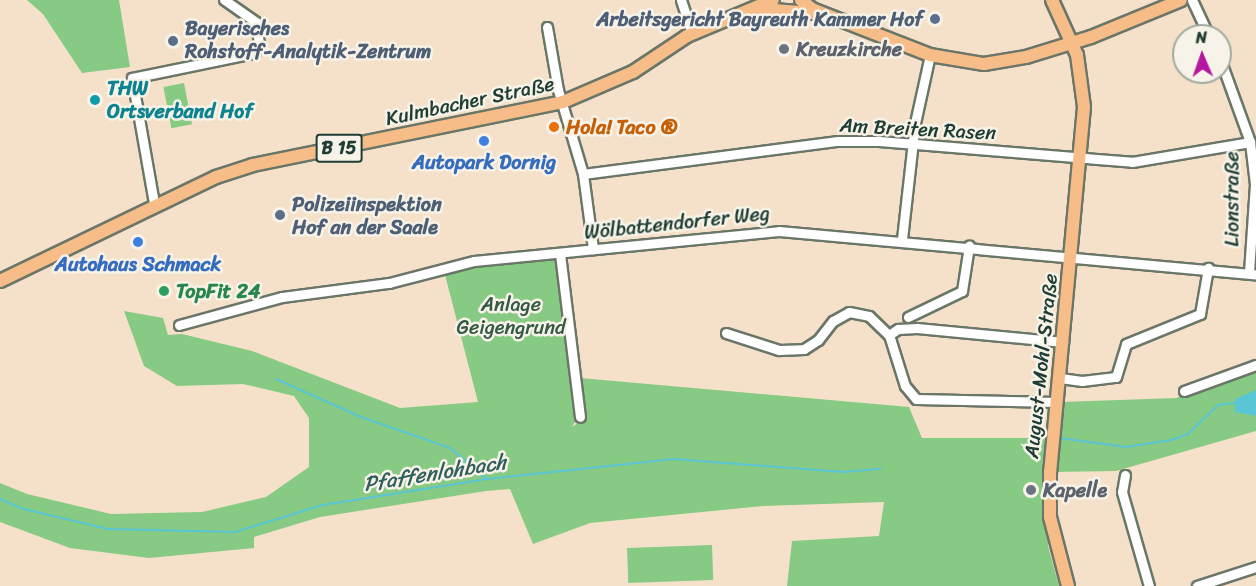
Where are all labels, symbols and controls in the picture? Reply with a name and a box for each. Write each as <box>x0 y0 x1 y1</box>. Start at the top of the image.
place label: Arbeitsgericht Bayreuth Kammer Hof <box>595 7 923 31</box>
marker: Arbeitsgericht Bayreuth Kammer Hof <box>928 12 942 26</box>
place label: Bayerisches Rohstoff-Analytik-Zentrum <box>185 17 431 64</box>
text: N <box>1195 23 1207 52</box>
north arrow <box>1172 24 1232 84</box>
marker: Bayerisches Rohstoff-Analytik-Zentrum <box>166 34 180 48</box>
place label: Kreuzkirche <box>796 37 902 61</box>
marker: Kreuzkirche <box>777 42 791 56</box>
street label: Kulmbacher Straße <box>383 71 557 131</box>
place label: THW Ortsverband Hof <box>107 77 253 124</box>
marker: THW Ortsverband Hof <box>88 93 102 107</box>
street label: Am Breiten Rasen <box>839 113 997 145</box>
place label: Hola! Taco ® <box>566 115 678 139</box>
marker: Hola! Taco ® <box>547 120 561 134</box>
road number: B 15 <box>315 133 363 163</box>
marker: Autopark Dornig <box>477 134 491 148</box>
place label: Autopark Dornig <box>412 150 556 174</box>
street label: Lionstraße <box>1220 151 1244 247</box>
place label: Polizeiinspektion Hof an der Saale <box>292 192 442 239</box>
street label: Wölbattendorfer Weg <box>583 201 771 245</box>
marker: Polizeiinspektion Hof an der Saale <box>273 208 287 222</box>
marker: Autohaus Schmack <box>131 235 145 249</box>
place label: Autohaus Schmack <box>55 252 221 276</box>
street label: August-Mohl-Straße <box>1019 272 1063 460</box>
place label: TopFit 24 <box>176 279 260 303</box>
marker: TopFit 24 <box>157 284 171 298</box>
park label: Anlage Geigengrund <box>456 293 566 340</box>
water label: Pfaffenlohbach <box>362 449 508 497</box>
place label: Kapelle <box>1043 478 1107 502</box>
marker: Kapelle <box>1024 483 1038 497</box>

